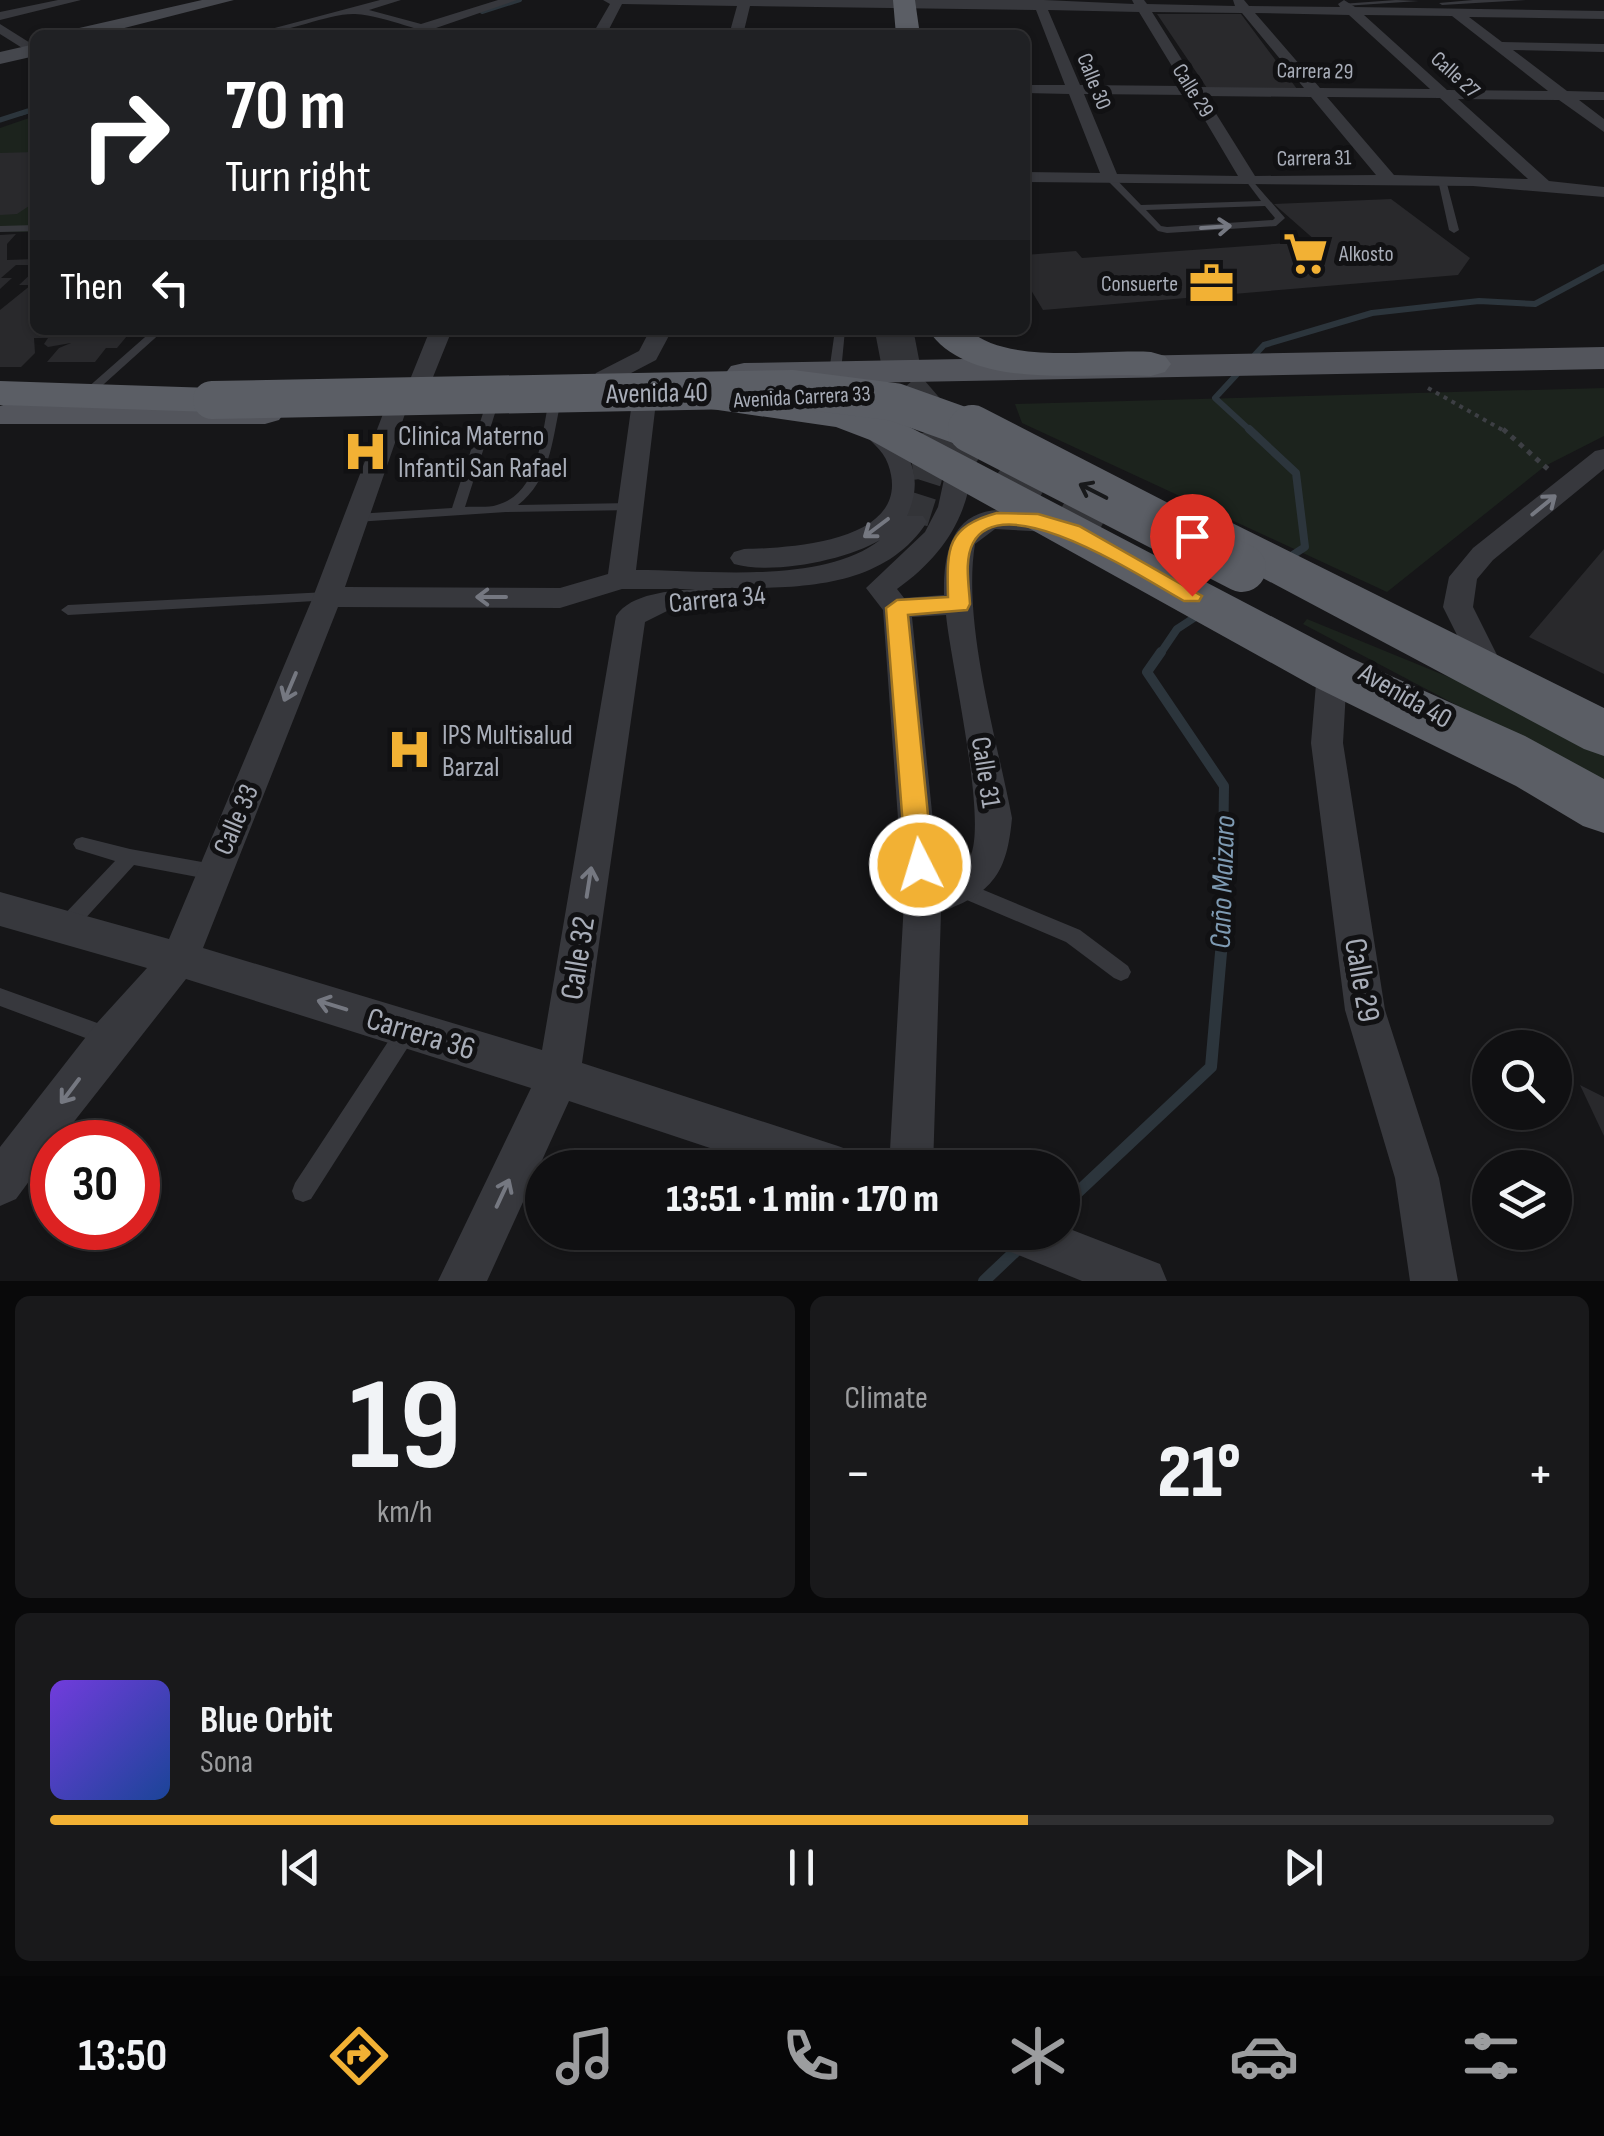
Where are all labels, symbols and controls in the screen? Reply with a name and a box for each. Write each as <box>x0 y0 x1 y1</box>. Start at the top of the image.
street label: Calle 27 <box>1425 46 1485 104</box>
street label: Calle 30 <box>1070 49 1117 114</box>
street label: Carrera 29 <box>1276 57 1354 86</box>
street label: Calle 29 <box>1166 59 1220 123</box>
text: 70 m <box>225 65 346 149</box>
icon: right <box>60 70 190 200</box>
street label: Carrera 31 <box>1276 144 1352 173</box>
text: Turn right <box>225 150 371 205</box>
one-way arrow <box>1199 217 1231 236</box>
supermarket icon: Alkosto <box>1282 229 1330 277</box>
place label: Alkosto <box>1338 241 1394 268</box>
office icon: Consuerte <box>1187 259 1235 307</box>
icon: left <box>143 260 198 315</box>
text: Then <box>60 265 123 310</box>
place label: Consuerte <box>1101 271 1178 298</box>
street label: Avenida 40 <box>605 376 708 411</box>
street label: Avenida Carrera 33 <box>732 380 871 415</box>
place label: Clinica Materno Infantil San Rafael <box>398 420 567 485</box>
hospital icon: Clinica Materno Infantil San Rafael <box>341 427 389 475</box>
one-way arrow <box>1079 481 1109 500</box>
pin <box>1150 494 1235 597</box>
one-way arrow <box>1530 494 1556 516</box>
icon: arrive <box>1165 509 1220 564</box>
one-way arrow <box>864 516 890 538</box>
street label: Carrera 34 <box>667 579 767 620</box>
one-way arrow <box>476 588 508 606</box>
street label: Avenida 40 <box>1352 656 1458 736</box>
one-way arrow <box>280 671 298 702</box>
place label: IPS Multisalud Barzal <box>442 719 573 784</box>
hospital icon: IPS Multisalud Barzal <box>385 726 433 774</box>
street label: Calle 31 <box>964 734 1007 810</box>
street label: Calle 33 <box>207 779 266 860</box>
position arrow <box>868 813 972 917</box>
water label: Caño Maizaro <box>1203 815 1243 949</box>
one-way arrow <box>580 867 599 899</box>
street label: Calle 32 <box>553 914 604 1003</box>
street label: Calle 29 <box>1335 935 1388 1025</box>
one-way arrow <box>316 995 348 1013</box>
street label: Carrera 36 <box>362 999 480 1069</box>
map controls <box>1472 1030 1572 1250</box>
button: search <box>1472 1030 1572 1130</box>
one-way arrow <box>60 1077 81 1104</box>
speed limit sign: 30 <box>30 1120 160 1250</box>
button: layers <box>1472 1150 1572 1250</box>
text: 13:51 · 1 min · 170 m <box>666 1177 939 1222</box>
one-way arrow <box>495 1179 514 1209</box>
text: 19 <box>348 1350 461 1506</box>
text: Climate <box>845 1379 928 1418</box>
text: 21° <box>1157 1428 1241 1519</box>
text: − <box>845 1441 871 1508</box>
text: + <box>1527 1441 1554 1508</box>
text: km/h <box>377 1493 432 1532</box>
text: Blue Orbit <box>200 1698 333 1743</box>
text: Sona <box>200 1743 253 1782</box>
icon: previous <box>273 1840 328 1895</box>
icon: pause <box>774 1840 829 1895</box>
icon: next <box>1276 1840 1331 1895</box>
icon: directions <box>324 2021 394 2091</box>
icon: music <box>550 2021 620 2091</box>
icon: phone <box>776 2021 846 2091</box>
icon: climate <box>1003 2021 1073 2091</box>
icon: car <box>1229 2021 1299 2091</box>
icon: filters <box>1456 2021 1526 2091</box>
text: 13:50 <box>78 2029 167 2084</box>

